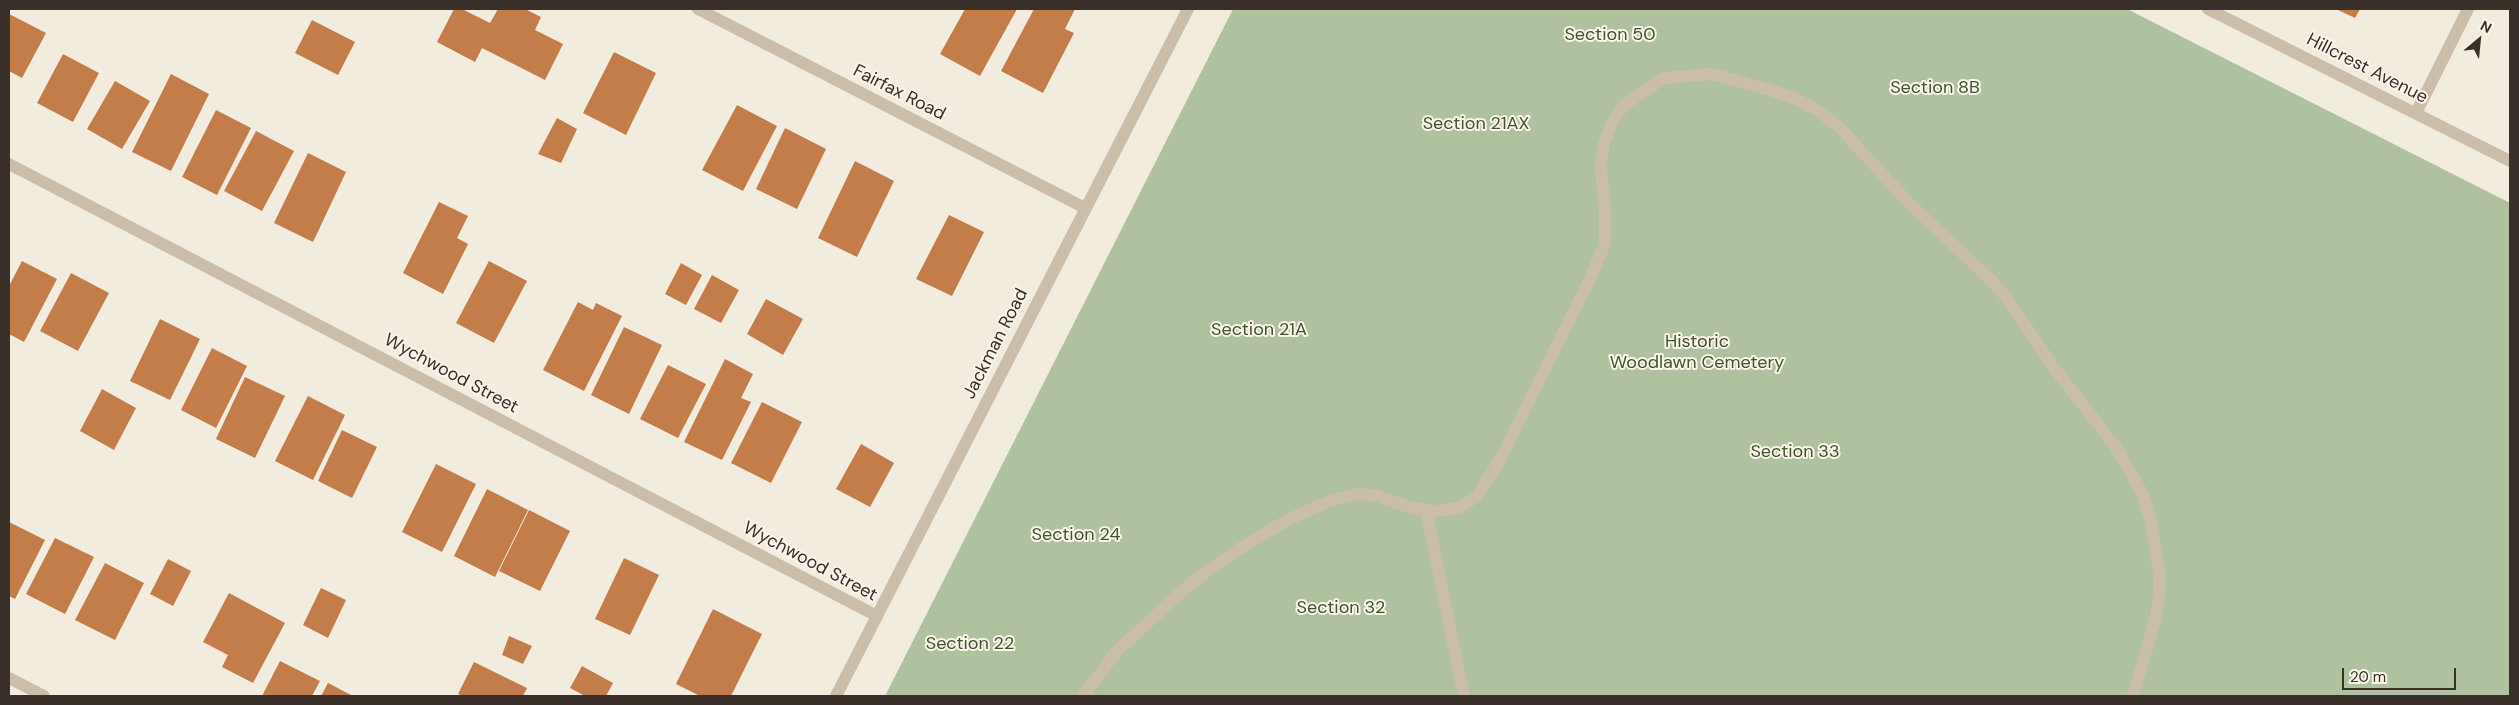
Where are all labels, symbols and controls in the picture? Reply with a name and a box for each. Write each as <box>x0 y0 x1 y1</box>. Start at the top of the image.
north arrow <box>2454 15 2504 65</box>
text: N <box>2477 16 2495 37</box>
park label: Section 50 <box>1564 24 1656 46</box>
street label: Hillcrest Avenue <box>2303 29 2431 109</box>
street label: Fairfax Road <box>849 60 949 126</box>
park label: Section 8B <box>1890 77 1980 99</box>
park label: Section 21AX <box>1423 113 1529 135</box>
street label: Jackman Road <box>959 285 1033 403</box>
park label: Section 21A <box>1211 319 1307 341</box>
street label: Wychwood Street <box>380 329 522 419</box>
park label: Historic Woodlawn Cemetery <box>1610 331 1784 374</box>
park label: Section 33 <box>1750 441 1840 463</box>
street label: Wychwood Street <box>739 517 881 607</box>
park label: Section 24 <box>1032 524 1120 546</box>
park label: Section 32 <box>1297 597 1385 619</box>
park label: Section 22 <box>926 633 1014 655</box>
scale bar <box>2344 658 2458 690</box>
text: 20 m <box>2350 667 2386 687</box>

